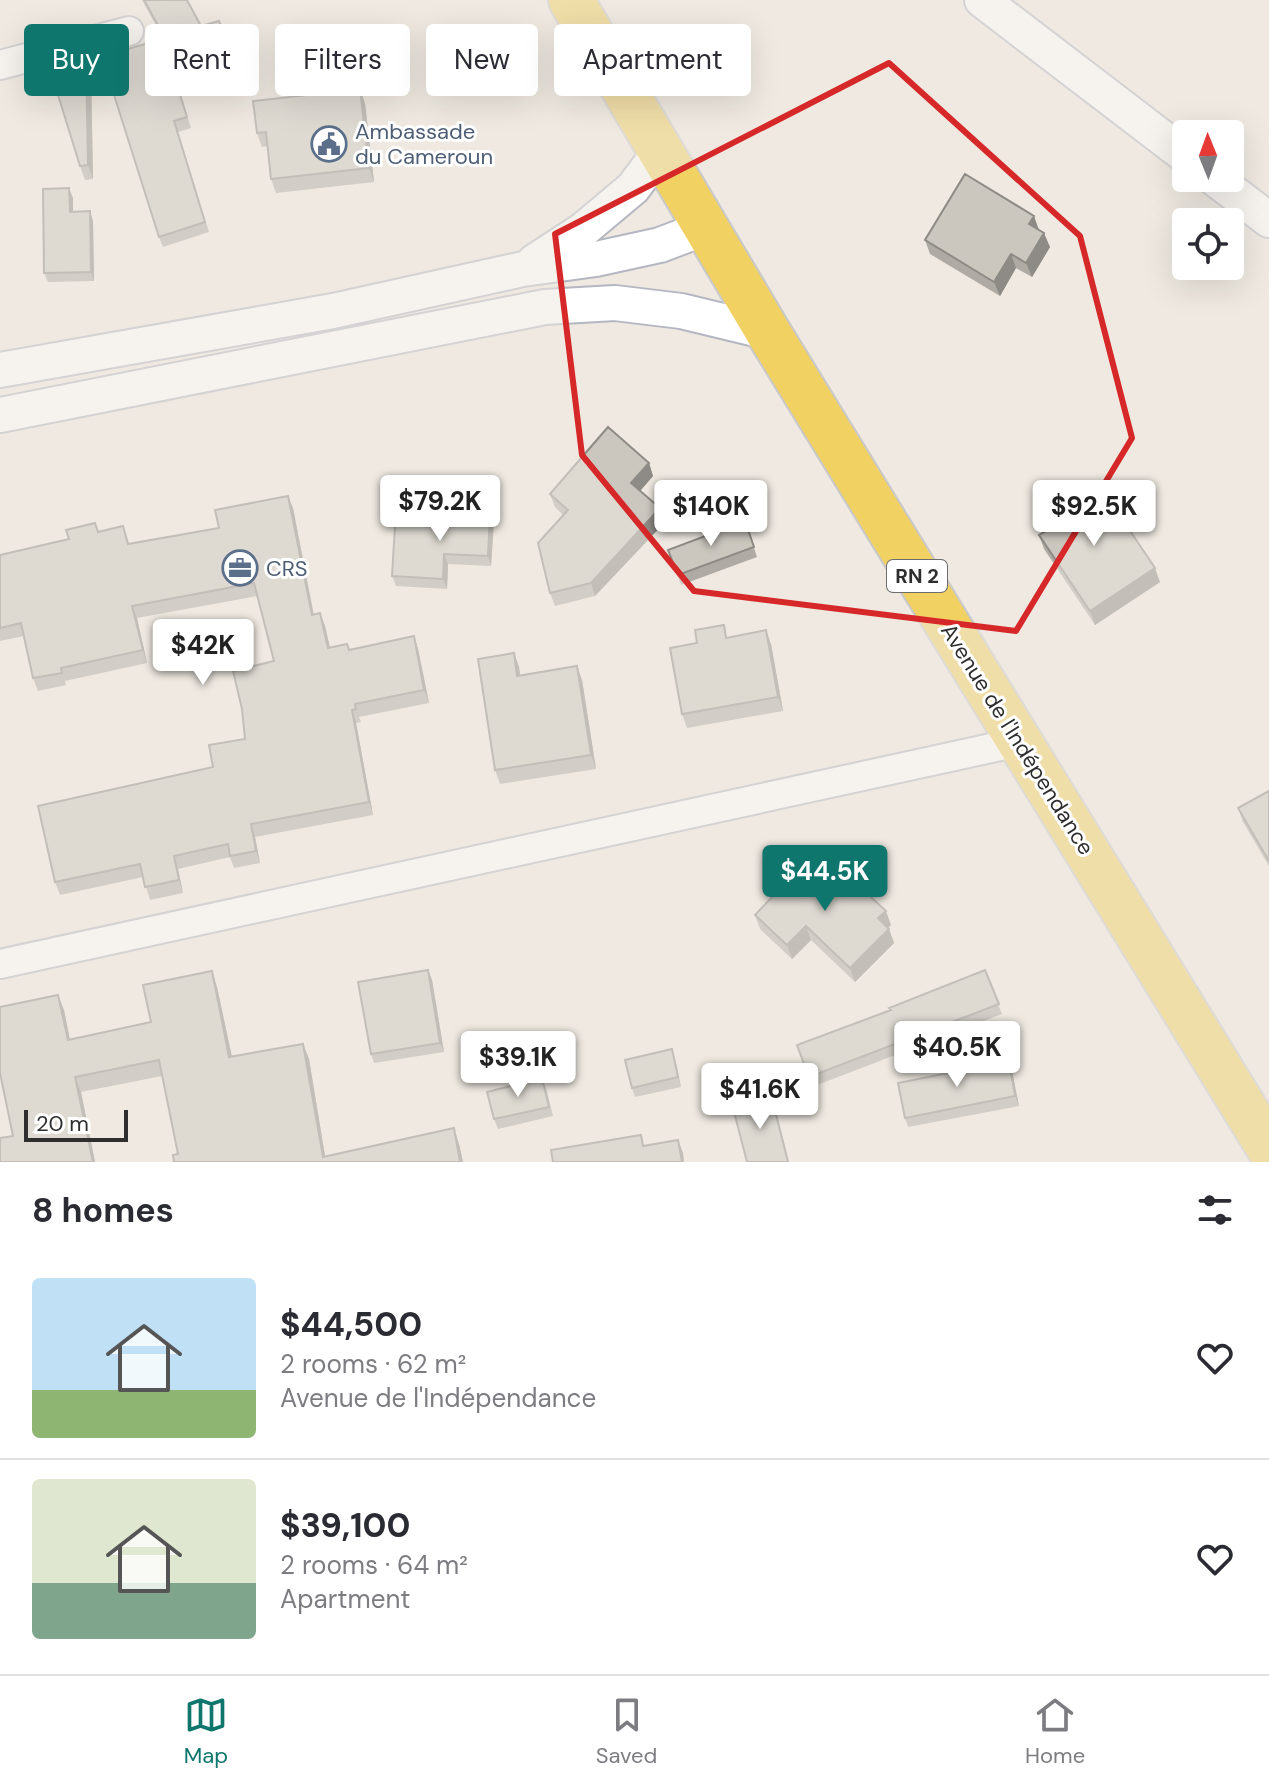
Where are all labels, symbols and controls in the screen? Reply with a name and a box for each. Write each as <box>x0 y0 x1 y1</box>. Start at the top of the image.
chip: Buy <box>24 24 129 96</box>
chip: Rent <box>145 24 259 96</box>
chip: Filters <box>275 24 410 96</box>
chip: New <box>426 24 538 96</box>
chip: Apartment <box>554 24 751 96</box>
place label: Ambassade du Cameroun <box>355 117 493 171</box>
north arrow <box>1172 120 1244 192</box>
map controls <box>1172 120 1244 280</box>
public building icon: Ambassade du Cameroun <box>310 125 348 163</box>
button: locate <box>1172 208 1244 280</box>
pin: $79.2K <box>375 475 505 543</box>
pin: $140K <box>655 480 767 548</box>
pin: $92.5K <box>1029 480 1159 548</box>
text: $79.2K <box>398 484 482 518</box>
text: $140K <box>672 489 750 523</box>
text: $92.5K <box>1051 489 1137 523</box>
office icon: CRS <box>221 549 259 587</box>
place label: CRS <box>266 554 308 583</box>
road number: RN 2 <box>887 560 947 592</box>
street label: Avenue de l'Indépendance <box>934 618 1101 860</box>
pin: $42K <box>156 619 250 687</box>
text: $42K <box>171 628 235 662</box>
pin: $44.5K <box>760 845 890 913</box>
text: $44.5K <box>780 854 870 888</box>
pin: $40.5K <box>892 1021 1022 1089</box>
text: $40.5K <box>912 1030 1002 1064</box>
pin: $39.1K <box>453 1031 583 1099</box>
text: $39.1K <box>479 1040 557 1074</box>
pin: $41.6K <box>695 1063 825 1131</box>
text: $41.6K <box>719 1072 801 1106</box>
scale bar <box>24 1106 128 1142</box>
text: 20 m <box>36 1109 89 1138</box>
text: 8 homes <box>32 1188 174 1233</box>
icon: filters <box>1193 1188 1237 1232</box>
text: $44,500 <box>280 1302 422 1347</box>
icon: home <box>96 1310 192 1406</box>
icon: heart <box>1193 1336 1237 1380</box>
text: 2 rooms · 62 m² <box>280 1347 466 1381</box>
text: Avenue de l'Indépendance <box>280 1381 596 1415</box>
text: $39,100 <box>280 1503 410 1548</box>
icon: home <box>96 1511 192 1607</box>
icon: heart <box>1193 1537 1237 1581</box>
text: 2 rooms · 64 m² <box>280 1548 468 1582</box>
text: Apartment <box>280 1582 411 1616</box>
tab: Map <box>184 1693 228 1770</box>
tab: Saved <box>596 1693 657 1770</box>
tab: Home <box>1025 1693 1085 1770</box>

